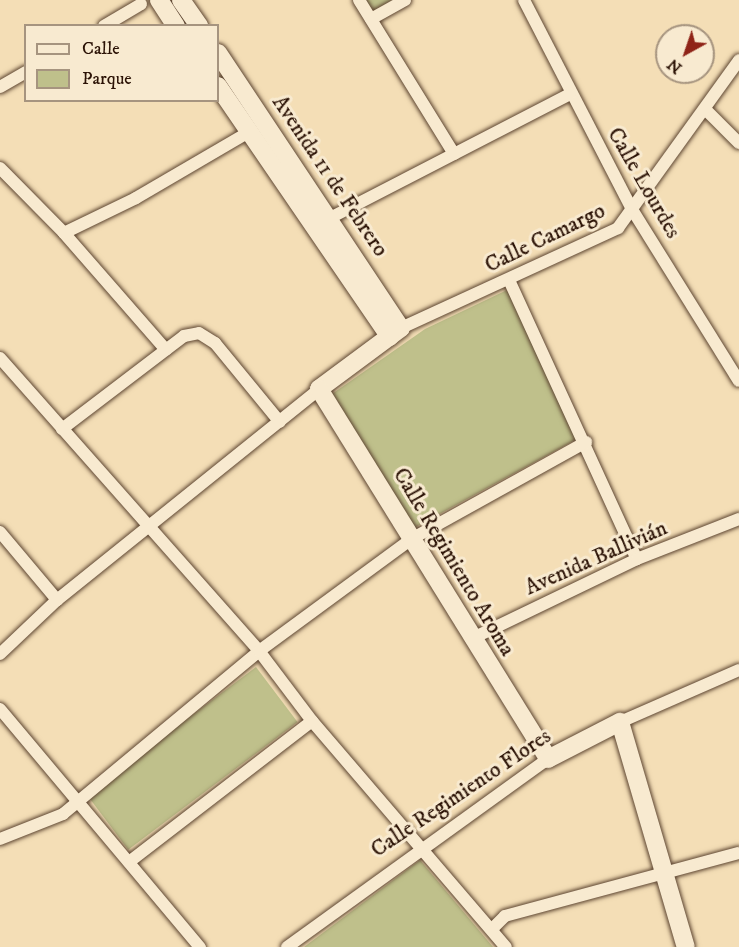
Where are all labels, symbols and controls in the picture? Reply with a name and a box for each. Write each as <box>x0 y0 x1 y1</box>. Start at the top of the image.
legend <box>24 24 219 102</box>
north arrow <box>655 24 715 84</box>
text: Calle <box>82 38 120 60</box>
text: N <box>663 54 686 78</box>
text: Parque <box>82 68 132 90</box>
street label: Avenida 11 de Febrero <box>266 90 394 262</box>
street label: Calle Lourdes <box>602 123 686 243</box>
street label: Calle Camargo <box>481 198 609 278</box>
street label: Calle Regimiento Aroma <box>387 463 521 661</box>
street label: Avenida Ballivián <box>521 515 671 601</box>
street label: Calle Regimiento Flores <box>366 723 556 863</box>

